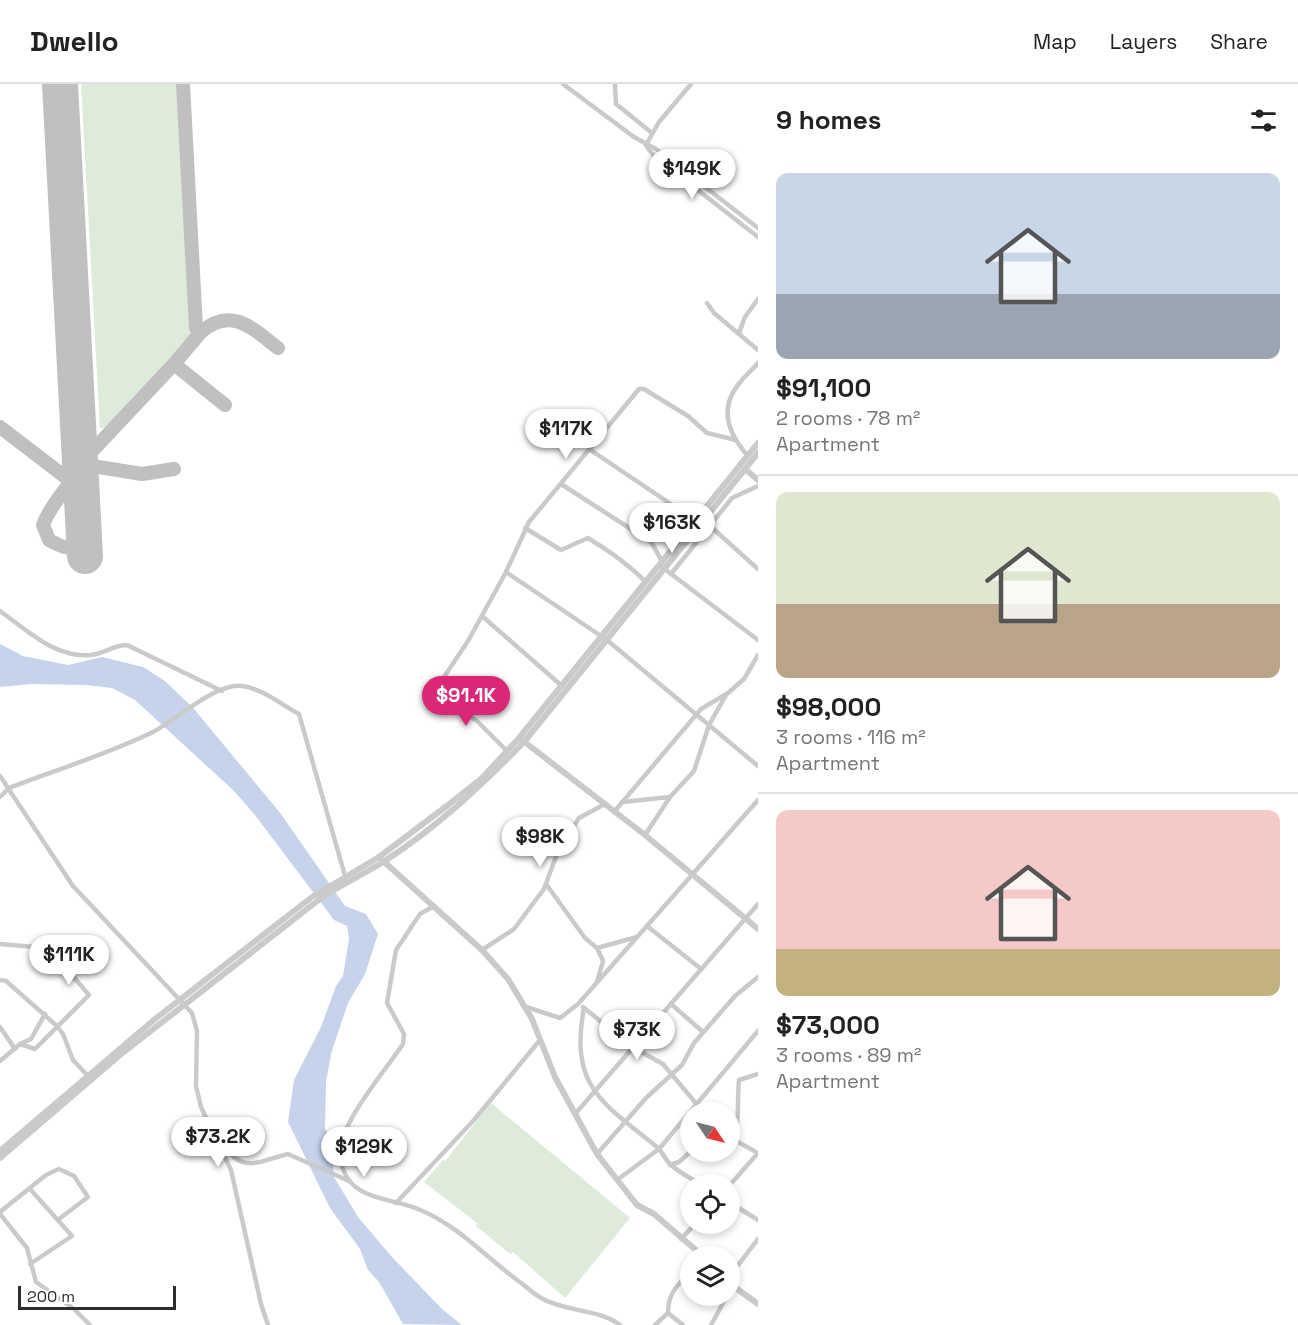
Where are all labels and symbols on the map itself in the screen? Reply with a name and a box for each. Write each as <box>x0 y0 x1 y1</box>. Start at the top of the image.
pin: $149K <box>650 149 734 200</box>
pin: $117K <box>524 409 608 460</box>
pin: $163K <box>630 503 714 554</box>
pin: $91.1K <box>417 676 515 727</box>
pin: $98K <box>504 817 576 868</box>
pin: $111K <box>27 935 111 986</box>
pin: $73K <box>601 1010 673 1061</box>
north arrow <box>680 1102 740 1162</box>
pin: $73.2K <box>169 1117 267 1168</box>
pin: $129K <box>322 1127 406 1178</box>
scale bar <box>18 1283 176 1310</box>

